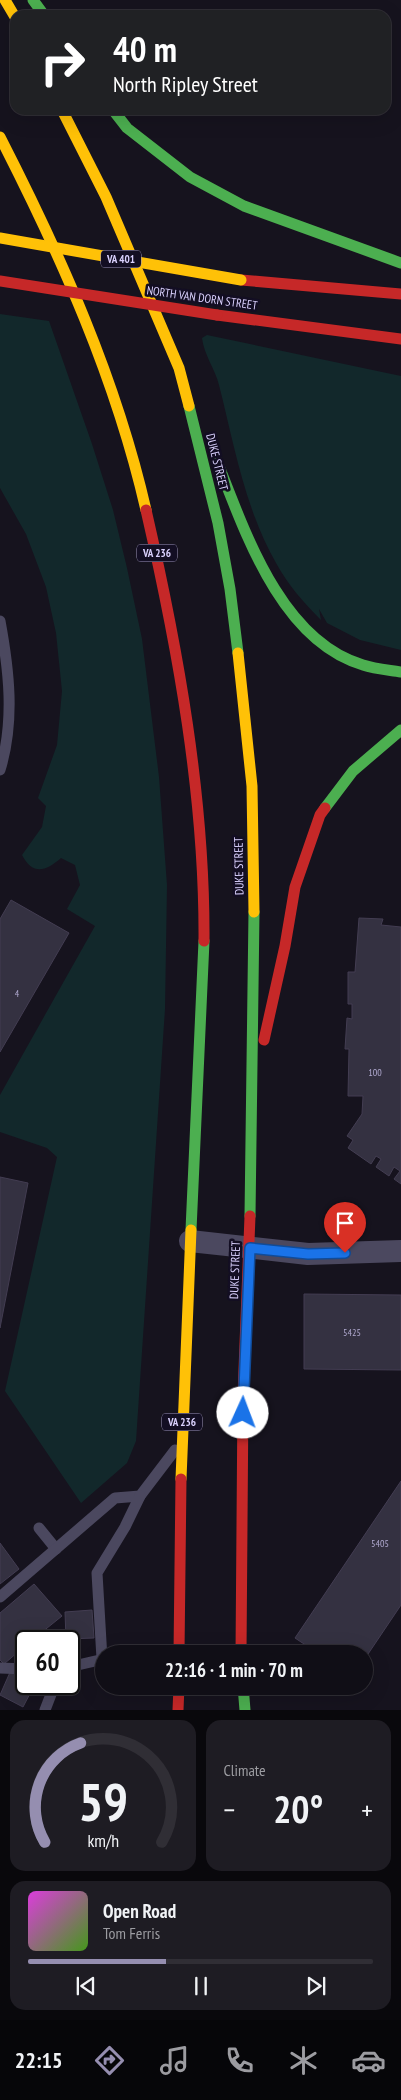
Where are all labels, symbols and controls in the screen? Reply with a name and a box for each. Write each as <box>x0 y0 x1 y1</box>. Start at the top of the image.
text: 40 m <box>113 26 177 72</box>
icon: right <box>30 30 95 95</box>
text: North Ripley Street <box>113 70 258 98</box>
road number: VA 401 <box>101 250 141 268</box>
street label: NORTH VAN DORN STREET <box>146 282 259 313</box>
street label: DUKE STREET <box>203 432 232 492</box>
road number: VA 236 <box>137 544 177 562</box>
street label: DUKE STREET <box>230 836 247 895</box>
house number: 4 <box>15 987 20 1000</box>
house number: 100 <box>368 1066 382 1079</box>
pin <box>324 1202 366 1253</box>
icon: arrive <box>331 1209 359 1237</box>
street label: DUKE STREET <box>226 1240 243 1299</box>
house number: 5425 <box>343 1326 361 1339</box>
position arrow <box>216 1386 268 1438</box>
road number: VA 236 <box>162 1414 202 1430</box>
house number: 5405 <box>371 1537 389 1550</box>
speed limit sign: 60 <box>15 1630 80 1695</box>
text: 22:16 · 1 min · 70 m <box>165 1658 303 1682</box>
text: Climate <box>224 1760 266 1780</box>
text: 59 <box>78 1768 128 1835</box>
text: 20° <box>273 1784 323 1833</box>
text: − <box>224 1791 235 1828</box>
text: + <box>361 1791 373 1828</box>
text: km/h <box>87 1829 119 1852</box>
text: Open Road <box>103 1899 176 1923</box>
text: Tom Ferris <box>103 1923 160 1943</box>
icon: previous <box>72 1972 100 2000</box>
icon: pause <box>187 1972 215 2000</box>
icon: next <box>302 1972 330 2000</box>
icon: directions <box>92 2043 127 2078</box>
icon: music <box>157 2043 192 2078</box>
icon: phone <box>222 2043 257 2078</box>
icon: climate <box>286 2043 321 2078</box>
icon: car <box>351 2043 386 2078</box>
text: 22:15 <box>15 2046 62 2074</box>

